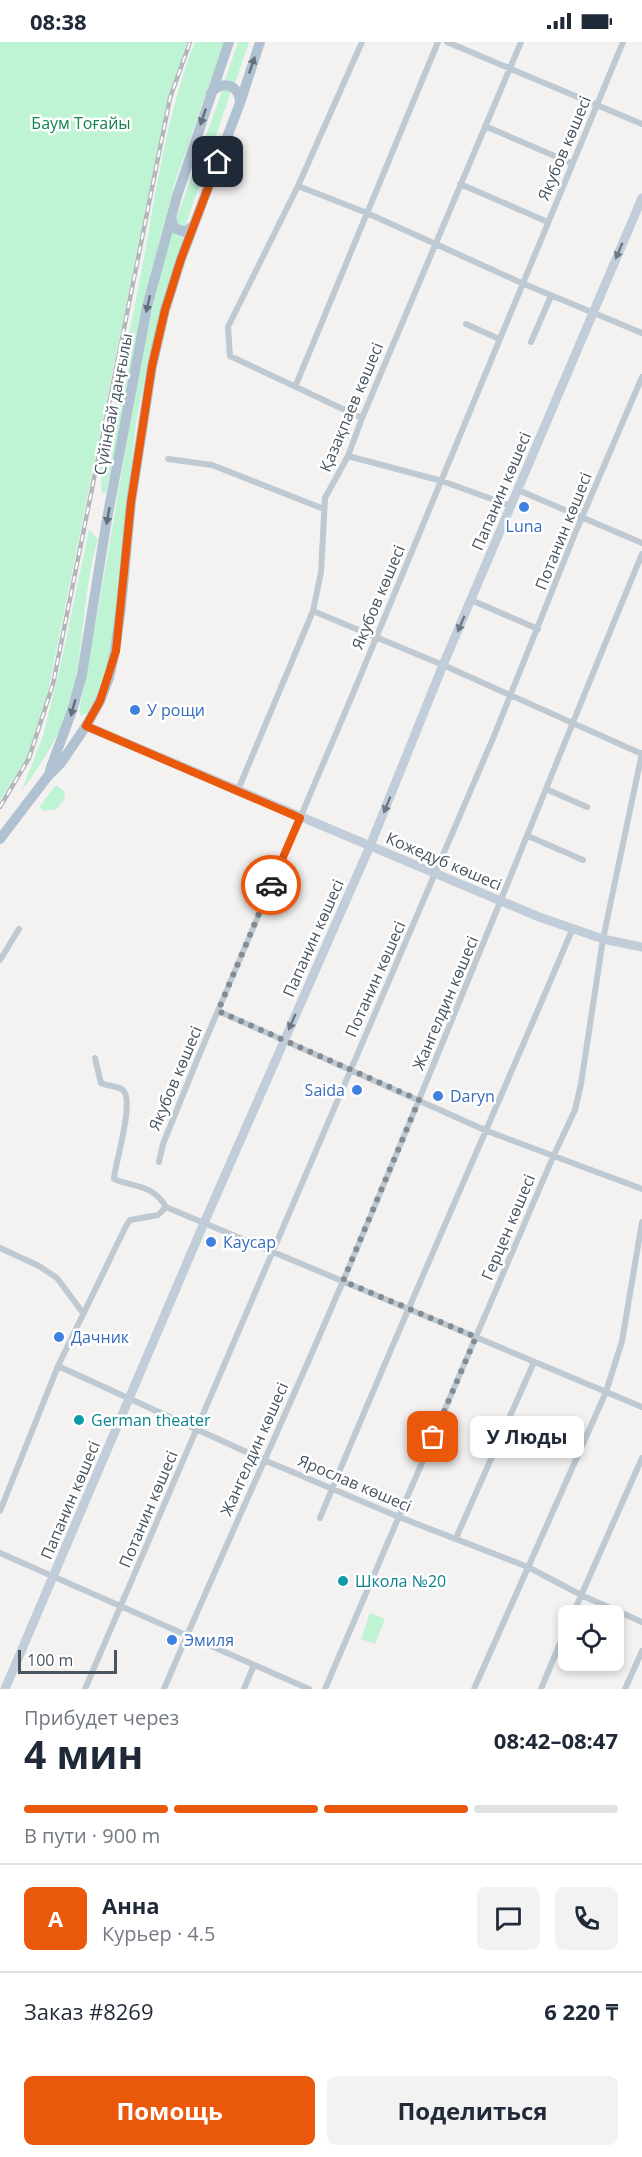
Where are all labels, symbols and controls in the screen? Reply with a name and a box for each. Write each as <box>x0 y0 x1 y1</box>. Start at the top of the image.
text: 08:38 <box>30 6 87 36</box>
one-way arrow <box>248 56 258 74</box>
street label: Якубов көшесі <box>532 92 596 204</box>
one-way arrow <box>198 108 208 126</box>
park label: Баум Тоғайы <box>31 112 131 134</box>
pin <box>192 136 243 187</box>
icon: home <box>201 145 234 178</box>
one-way arrow <box>614 243 624 261</box>
one-way arrow <box>142 295 152 313</box>
street label: Сүйінбай даңғылы <box>88 331 138 477</box>
street label: Қазақпаев көшесі <box>314 339 388 475</box>
street label: Папанин көшесі <box>466 428 536 554</box>
street label: Потанин көшесі <box>529 469 597 593</box>
marker: Luna <box>517 500 531 514</box>
one-way arrow <box>103 507 112 526</box>
place label: Luna <box>506 515 542 537</box>
street label: Якубов көшесі <box>346 541 410 653</box>
one-way arrow <box>456 615 465 633</box>
one-way arrow <box>68 699 77 717</box>
place label: У рощи <box>147 699 205 721</box>
marker: У рощи <box>128 703 142 717</box>
one-way arrow <box>382 796 392 814</box>
street label: Кожедуб көшесі <box>383 827 505 895</box>
courier <box>241 855 301 915</box>
icon: car <box>255 869 288 902</box>
street label: Папанин көшесі <box>277 876 349 1000</box>
street label: Потанин көшесі <box>340 917 410 1041</box>
street label: Жангелдин көшесі <box>407 932 483 1074</box>
one-way arrow <box>287 1013 297 1031</box>
street label: Якубов көшесі <box>143 1022 207 1134</box>
place label: Saida <box>305 1079 345 1101</box>
marker: Saida <box>350 1083 364 1097</box>
place label: Daryn <box>450 1085 495 1107</box>
marker: Daryn <box>431 1089 445 1103</box>
street label: Герцен көшесі <box>476 1171 540 1283</box>
place label: Каусар <box>223 1231 276 1253</box>
marker: Каусар <box>204 1235 218 1249</box>
place label: Дачник <box>71 1326 130 1348</box>
marker: Дачник <box>52 1330 66 1344</box>
street label: Жангелдин көшесі <box>215 1379 293 1519</box>
place label: German theater <box>91 1409 211 1431</box>
pin <box>407 1411 458 1462</box>
marker: German theater <box>72 1413 86 1427</box>
callout: У Люды <box>469 1416 583 1458</box>
icon: bag <box>416 1420 449 1453</box>
text: У Люды <box>486 1423 568 1450</box>
street label: Папанин көшесі <box>35 1437 105 1563</box>
street label: Потанин көшесі <box>113 1447 183 1571</box>
street label: Ярослав көшесі <box>295 1449 415 1517</box>
place label: Школа №20 <box>355 1570 446 1592</box>
marker: Школа №20 <box>336 1574 350 1588</box>
map controls <box>558 1605 624 1671</box>
button: locate <box>558 1605 624 1671</box>
place label: Эмиля <box>184 1629 234 1651</box>
marker: Эмиля <box>165 1633 179 1647</box>
scale bar <box>18 1647 117 1674</box>
text: 100 m <box>27 1649 73 1671</box>
text: Прибудет через <box>24 1704 179 1731</box>
text: 08:42–08:47 <box>494 1725 618 1755</box>
text: 4 мин <box>24 1727 143 1780</box>
text: В пути · 900 m <box>24 1822 160 1849</box>
button: chat <box>477 1887 540 1950</box>
button: phone <box>555 1887 618 1950</box>
text: Анна <box>102 1890 160 1920</box>
text: А <box>48 1903 63 1933</box>
text: Курьер · 4.5 <box>102 1920 216 1947</box>
text: Заказ #8269 <box>24 1996 154 2026</box>
text: 6 220 ₸ <box>544 1996 618 2026</box>
button: Помощь <box>24 2076 315 2145</box>
button: Поделиться <box>327 2076 618 2145</box>

